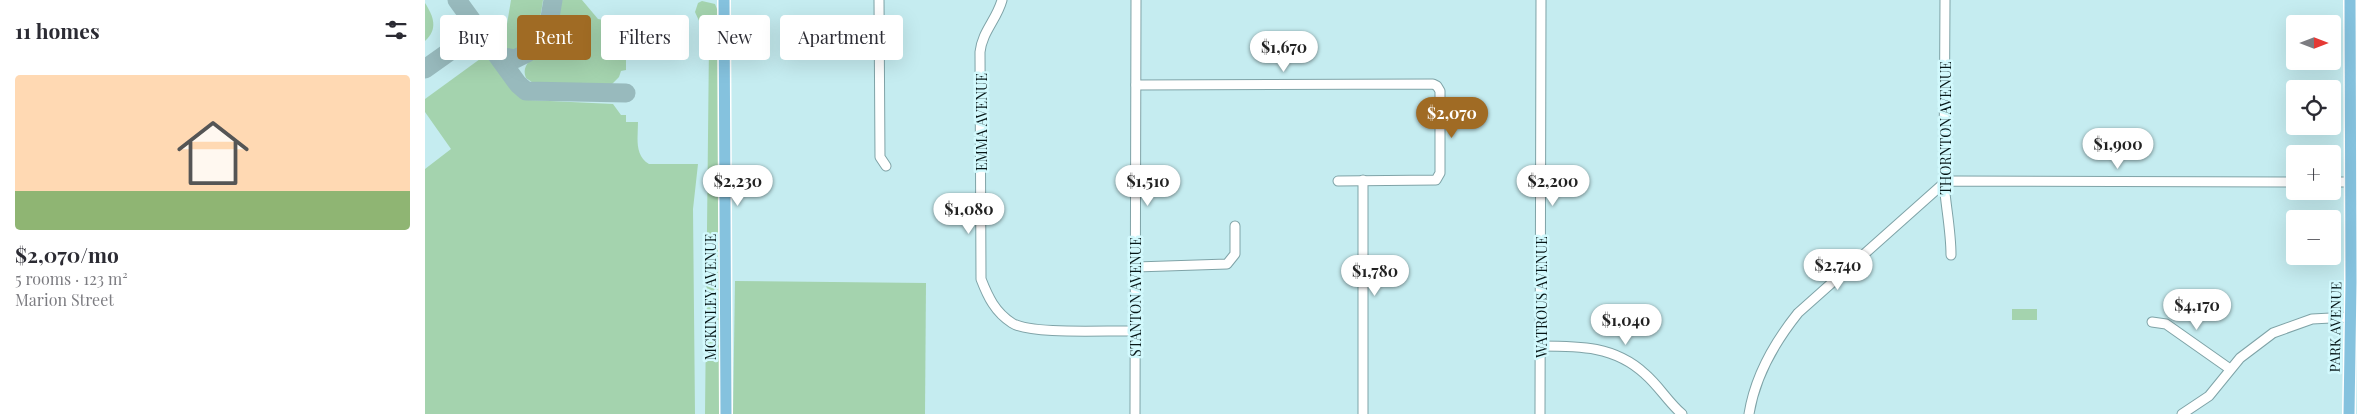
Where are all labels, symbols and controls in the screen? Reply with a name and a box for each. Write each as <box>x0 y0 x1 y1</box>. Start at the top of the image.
chip: Buy <box>440 15 507 60</box>
chip: Rent <box>517 15 591 60</box>
chip: Filters <box>601 15 689 60</box>
chip: New <box>699 15 770 60</box>
chip: Apartment <box>780 15 903 60</box>
north arrow <box>2286 15 2341 70</box>
map controls <box>2286 15 2341 265</box>
text: 11 homes <box>15 16 100 44</box>
icon: filters <box>382 16 410 44</box>
pin: $1,670 <box>1243 30 1325 73</box>
text: $1,670 <box>1261 36 1307 57</box>
street label: THORNTON AVENUE <box>1936 61 1955 195</box>
street label: EMMA AVENUE <box>972 73 991 171</box>
button: locate <box>2286 80 2341 135</box>
pin: $2,070 <box>1411 96 1493 139</box>
text: $2,070 <box>1427 102 1477 123</box>
icon: home <box>168 108 258 198</box>
pin: $1,900 <box>2077 128 2159 170</box>
text: $1,900 <box>2093 133 2143 154</box>
button: + <box>2286 145 2341 200</box>
pin: $2,230 <box>697 164 779 207</box>
pin: $1,510 <box>1107 164 1189 207</box>
pin: $2,200 <box>1512 164 1594 207</box>
text: $2,230 <box>714 170 762 191</box>
text: $1,510 <box>1126 170 1170 191</box>
text: $2,200 <box>1528 170 1578 191</box>
pin: $1,080 <box>928 192 1010 235</box>
text: $1,080 <box>944 198 994 219</box>
button: − <box>2286 210 2341 265</box>
street label: MCKINLEY AVENUE <box>701 234 720 360</box>
street label: WATROUS AVENUE <box>1532 236 1551 359</box>
street label: STANTON AVENUE <box>1126 237 1145 357</box>
text: $2,070/mo <box>15 240 119 268</box>
pin: $2,740 <box>1797 248 1879 291</box>
pin: $1,780 <box>1334 254 1416 297</box>
text: $2,740 <box>1815 254 1861 275</box>
text: $1,780 <box>1352 260 1398 281</box>
text: 5 rooms · 123 m² <box>15 268 128 289</box>
street label: PARK AVENUE <box>2325 281 2345 373</box>
pin: $4,170 <box>2156 288 2238 331</box>
text: Marion Street <box>15 289 114 310</box>
text: $4,170 <box>2174 294 2220 315</box>
pin: $1,040 <box>1585 304 1667 346</box>
text: $1,040 <box>1602 309 1650 330</box>

